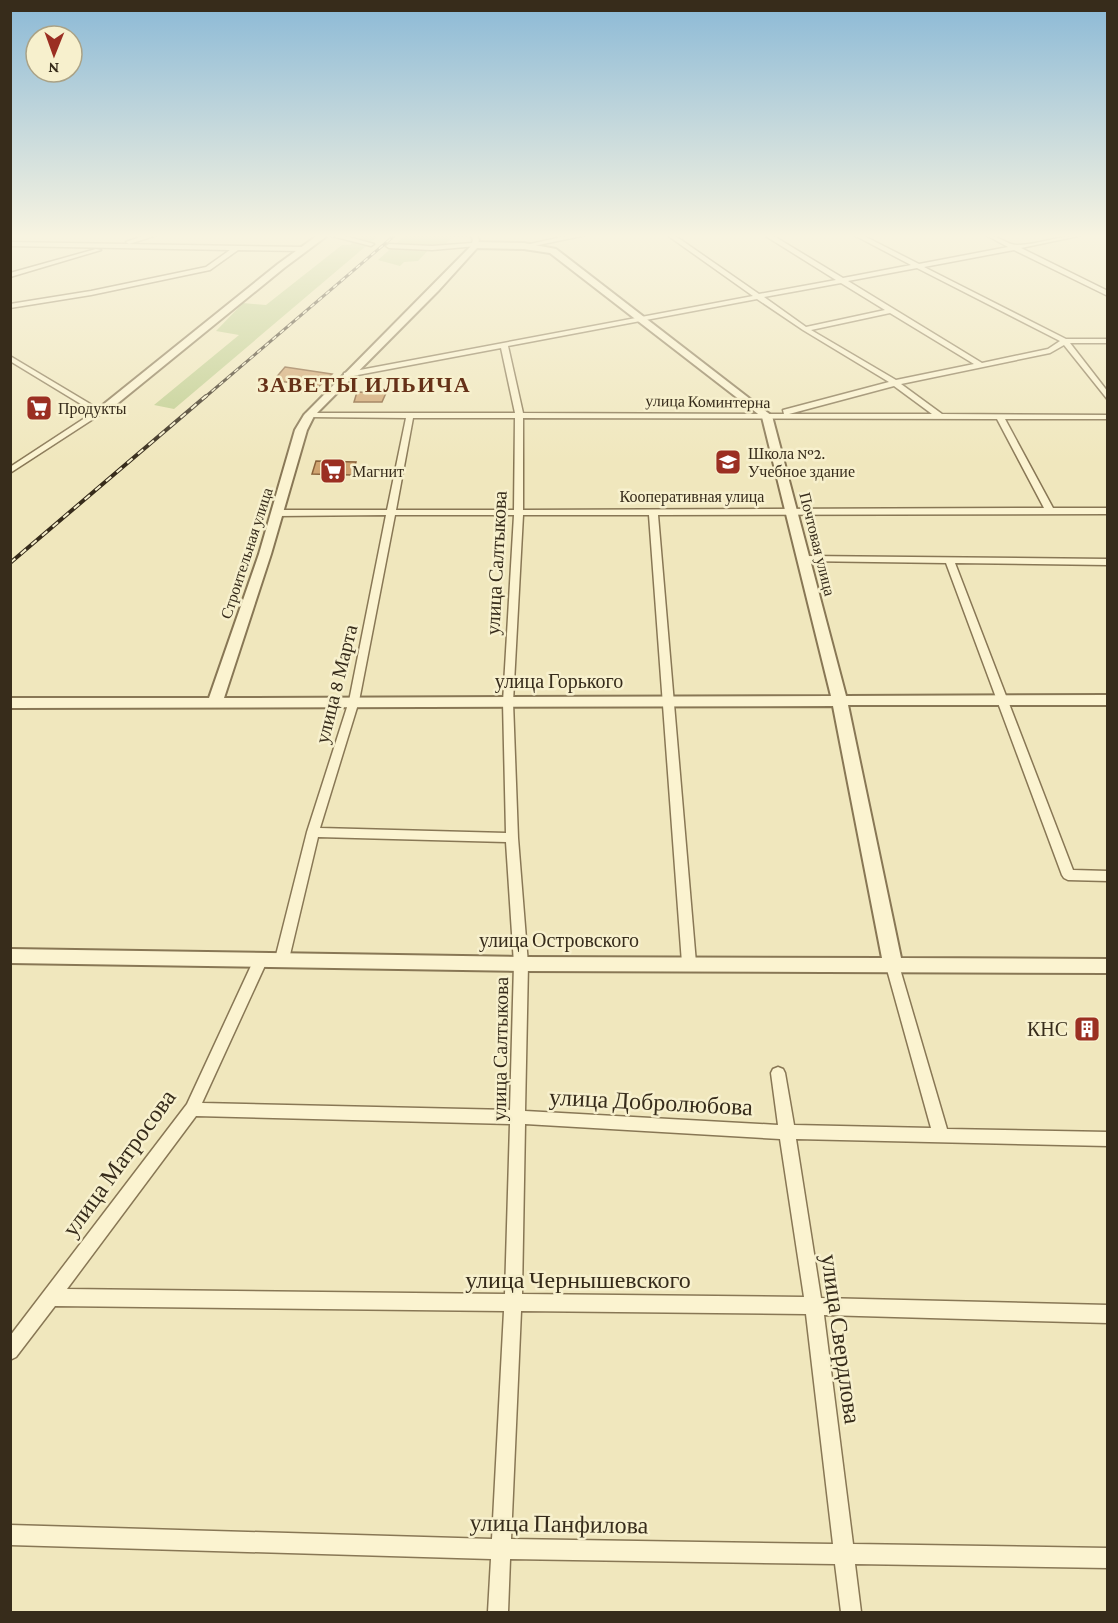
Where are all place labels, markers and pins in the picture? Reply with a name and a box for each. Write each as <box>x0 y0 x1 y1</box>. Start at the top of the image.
supermarket icon: Продукты <box>24 393 54 423</box>
place label: Продукты <box>58 400 127 418</box>
place label: Школа №2. Учебное здание <box>748 445 855 481</box>
school or university icon: Школа №2. Учебное здание <box>713 447 743 477</box>
supermarket icon: Магнит <box>318 456 348 486</box>
place label: Магнит <box>352 463 404 480</box>
building icon: КНС <box>1072 1014 1102 1044</box>
place label: КНС <box>1027 1018 1068 1040</box>

